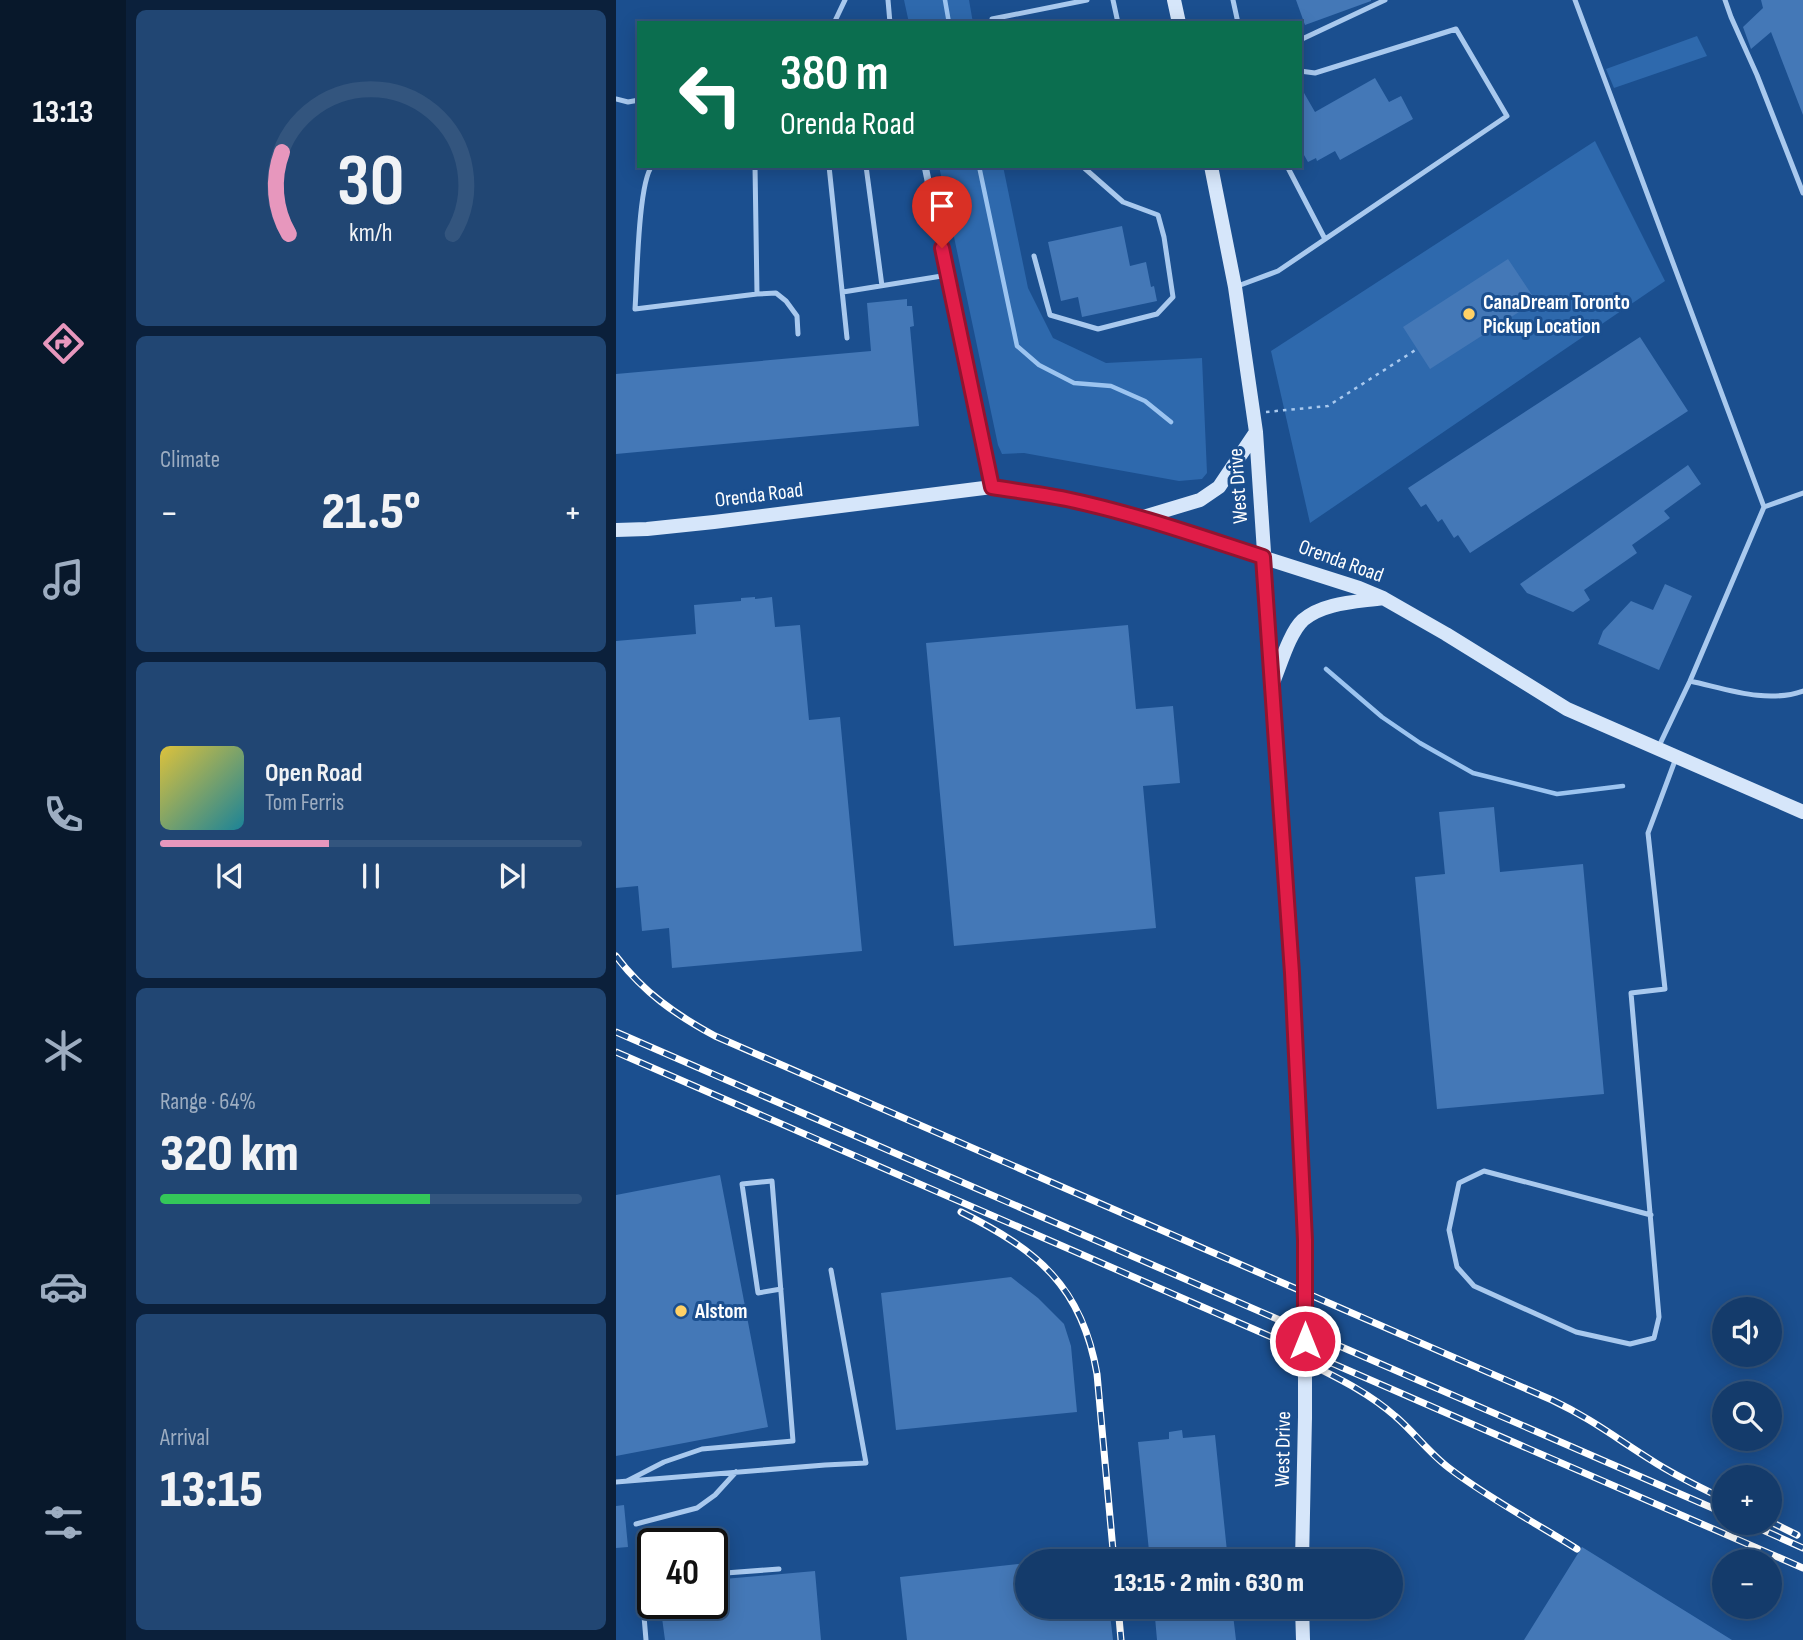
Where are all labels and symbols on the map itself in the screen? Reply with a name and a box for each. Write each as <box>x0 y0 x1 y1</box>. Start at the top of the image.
pin <box>912 176 972 248</box>
place label: CanaDream Toronto Pickup Location <box>1483 290 1630 339</box>
marker: CanaDream Toronto Pickup Location <box>1461 306 1477 322</box>
street label: West Drive <box>1223 447 1253 525</box>
street label: Orenda Road <box>713 477 805 513</box>
street label: Orenda Road <box>1295 534 1387 588</box>
place label: Alstom <box>694 1299 747 1324</box>
marker: Alstom <box>673 1303 689 1319</box>
position arrow <box>1268 1304 1342 1378</box>
street label: West Drive <box>1270 1411 1296 1487</box>
speed limit sign: 40 <box>637 1528 728 1619</box>

